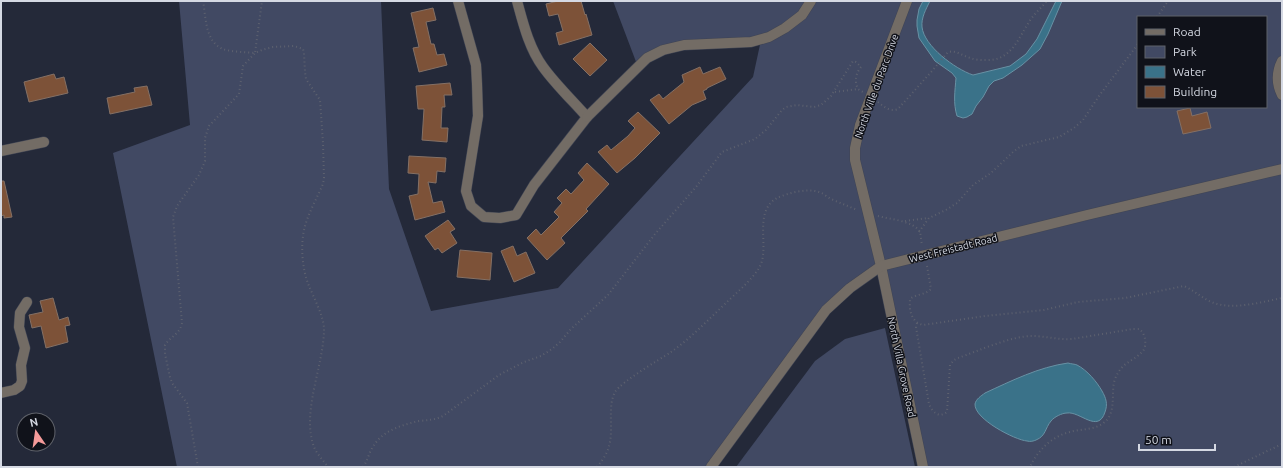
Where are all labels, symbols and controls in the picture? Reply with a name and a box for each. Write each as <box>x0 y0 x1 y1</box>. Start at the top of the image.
legend <box>1137 16 1267 108</box>
text: Road <box>1173 25 1201 38</box>
street label: North Ville du Parc Drive <box>852 33 900 140</box>
text: Park <box>1173 45 1197 58</box>
text: Water <box>1173 65 1206 78</box>
text: Building <box>1173 85 1217 98</box>
street label: West Freistadt Road <box>908 232 999 265</box>
street label: North Villa Grove Road <box>885 316 918 419</box>
north arrow <box>16 412 56 452</box>
text: N <box>28 415 39 429</box>
scale bar <box>1139 426 1215 452</box>
text: 50 m <box>1145 433 1172 446</box>

